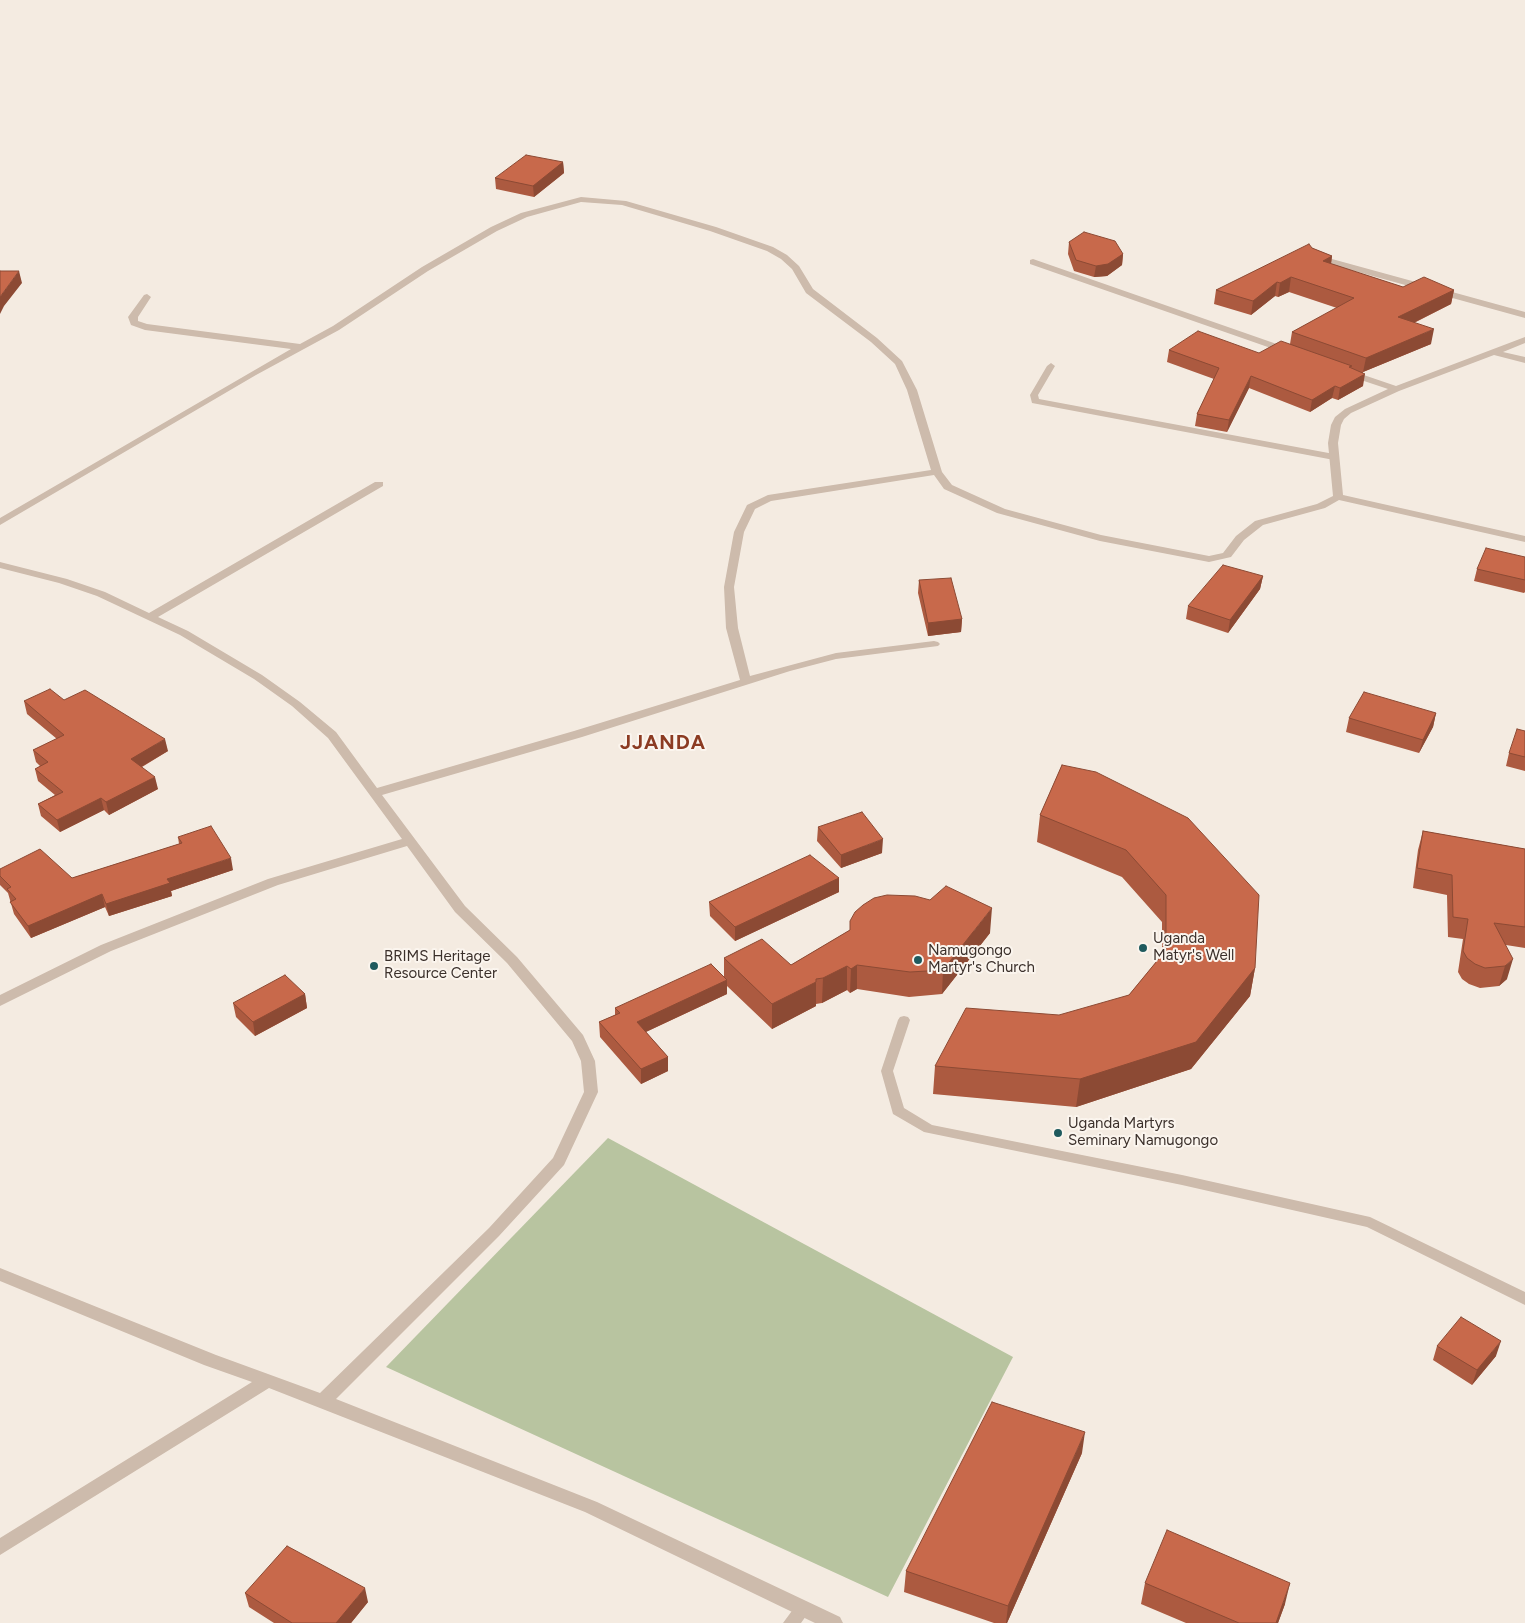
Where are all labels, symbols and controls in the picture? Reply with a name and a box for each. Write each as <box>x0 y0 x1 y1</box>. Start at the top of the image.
district label: JJANDA <box>619 731 707 755</box>
place label: Uganda Matyr's Well <box>1153 930 1234 965</box>
place label: Namugongo Martyr's Church <box>928 942 1035 977</box>
marker: Uganda Matyr's Well <box>1137 942 1149 954</box>
place label: BRIMS Heritage Resource Center <box>384 948 497 983</box>
marker: Namugongo Martyr's Church <box>912 954 924 966</box>
marker: BRIMS Heritage Resource Center <box>368 960 380 972</box>
place label: Uganda Martyrs Seminary Namugongo <box>1068 1115 1218 1150</box>
marker: Uganda Martyrs Seminary Namugongo <box>1052 1127 1064 1139</box>

